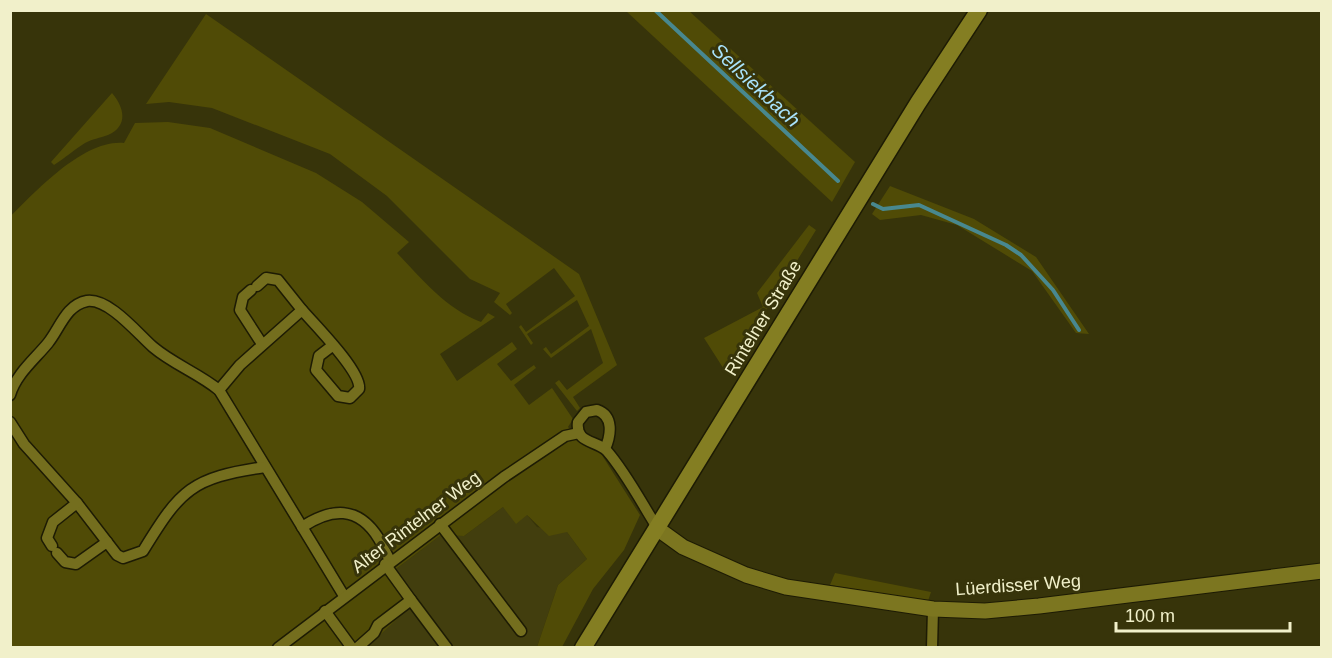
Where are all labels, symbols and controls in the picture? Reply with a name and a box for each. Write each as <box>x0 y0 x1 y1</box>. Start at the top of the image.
water label: Sellsiekbach <box>707 39 805 131</box>
street label: Rintelner Straße <box>721 257 805 379</box>
street label: Alter Rintelner Weg <box>348 467 484 577</box>
street label: Lüerdisser Weg <box>955 571 1081 599</box>
scale bar <box>1116 595 1290 633</box>
text: 100 m <box>1125 606 1175 626</box>

